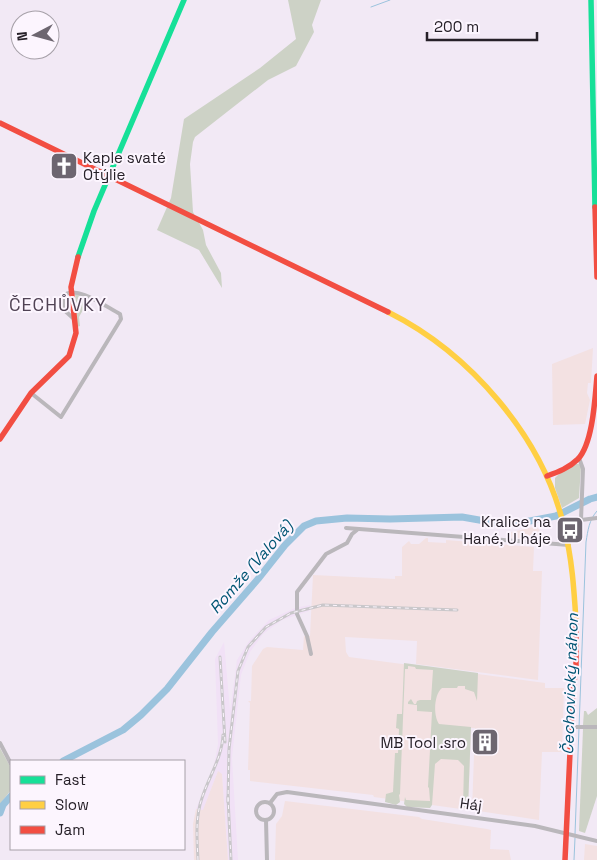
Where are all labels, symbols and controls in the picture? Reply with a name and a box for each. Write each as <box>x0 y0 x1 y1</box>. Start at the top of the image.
north arrow <box>10 10 60 60</box>
scale bar <box>427 10 537 42</box>
text: 200 m <box>434 17 479 36</box>
text: N <box>13 31 32 42</box>
place label: Kaple svaté Otýlie <box>83 148 166 184</box>
church icon: Kaple svaté Otýlie <box>49 151 79 181</box>
district label: ČECHŮVKY <box>9 293 107 316</box>
place label: Kralice na Hané, U háje <box>463 512 551 548</box>
water label: Romže (Valová) <box>205 515 299 618</box>
bus stop icon: Kralice na Hané, U háje <box>555 515 585 545</box>
water label: Čechovický náhon <box>557 612 583 755</box>
building icon: MB Tool .sro <box>470 727 500 757</box>
place label: MB Tool .sro <box>380 733 466 752</box>
legend <box>10 760 185 850</box>
text: Fast <box>55 770 86 789</box>
street label: Háj <box>459 793 483 815</box>
text: Slow <box>55 795 89 814</box>
text: Jam <box>55 820 85 839</box>

